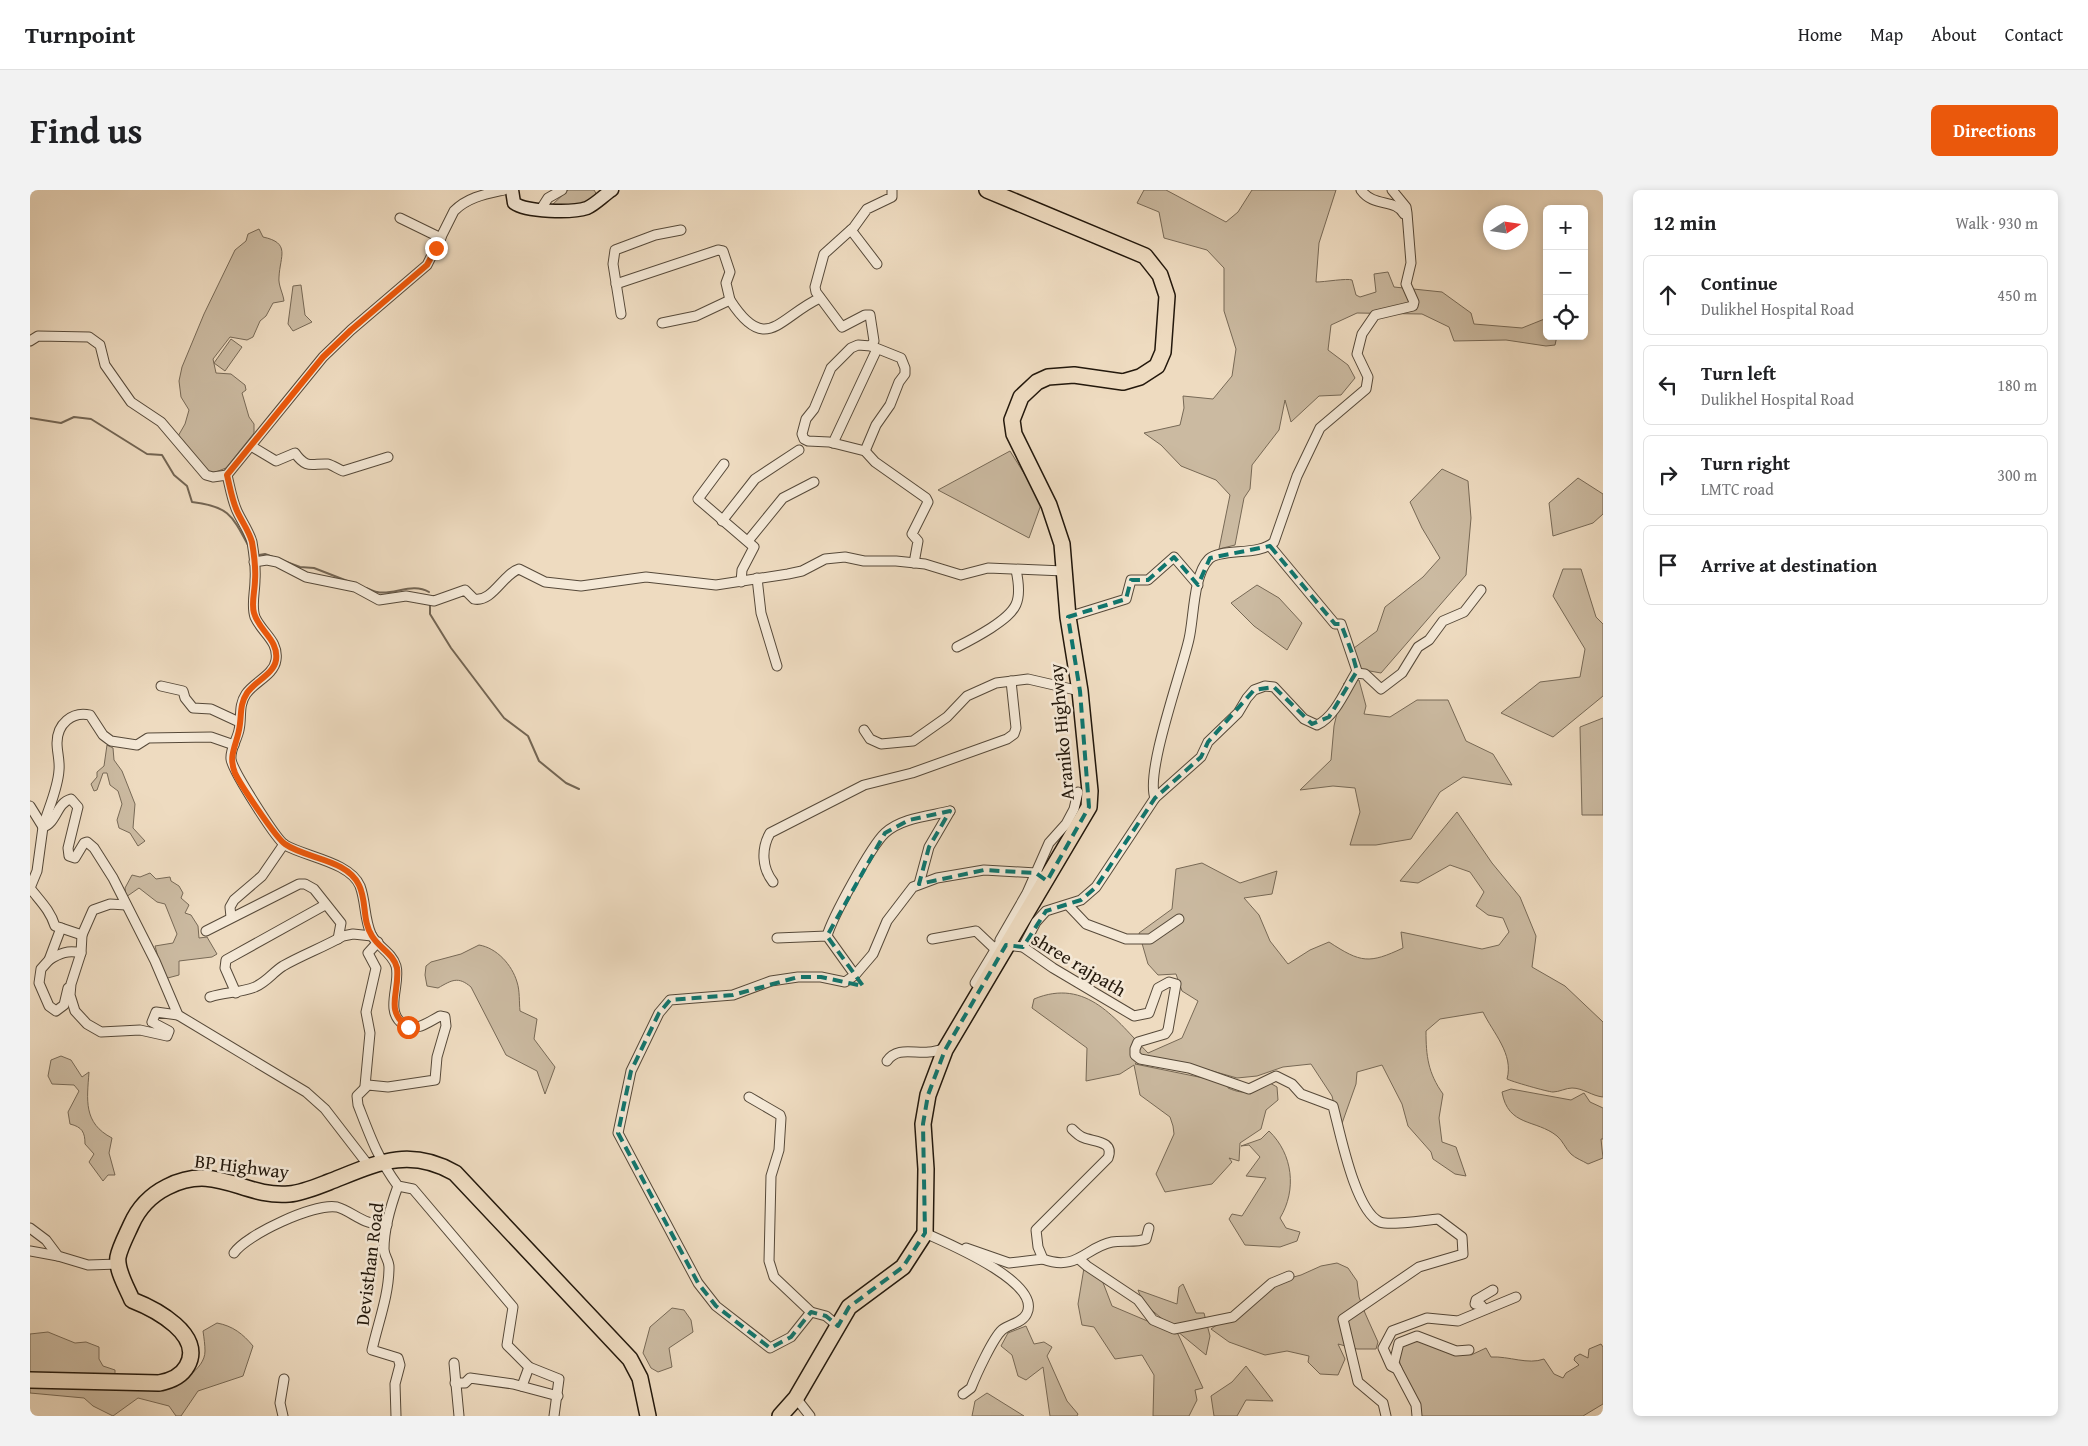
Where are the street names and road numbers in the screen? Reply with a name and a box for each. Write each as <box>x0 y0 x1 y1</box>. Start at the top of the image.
street label: Araniko Highway <box>1041 662 1081 801</box>
street label: shree rajpath <box>1026 925 1132 1003</box>
street label: BP Highway <box>193 1146 291 1186</box>
street label: Devisthan Road <box>348 1200 391 1327</box>

